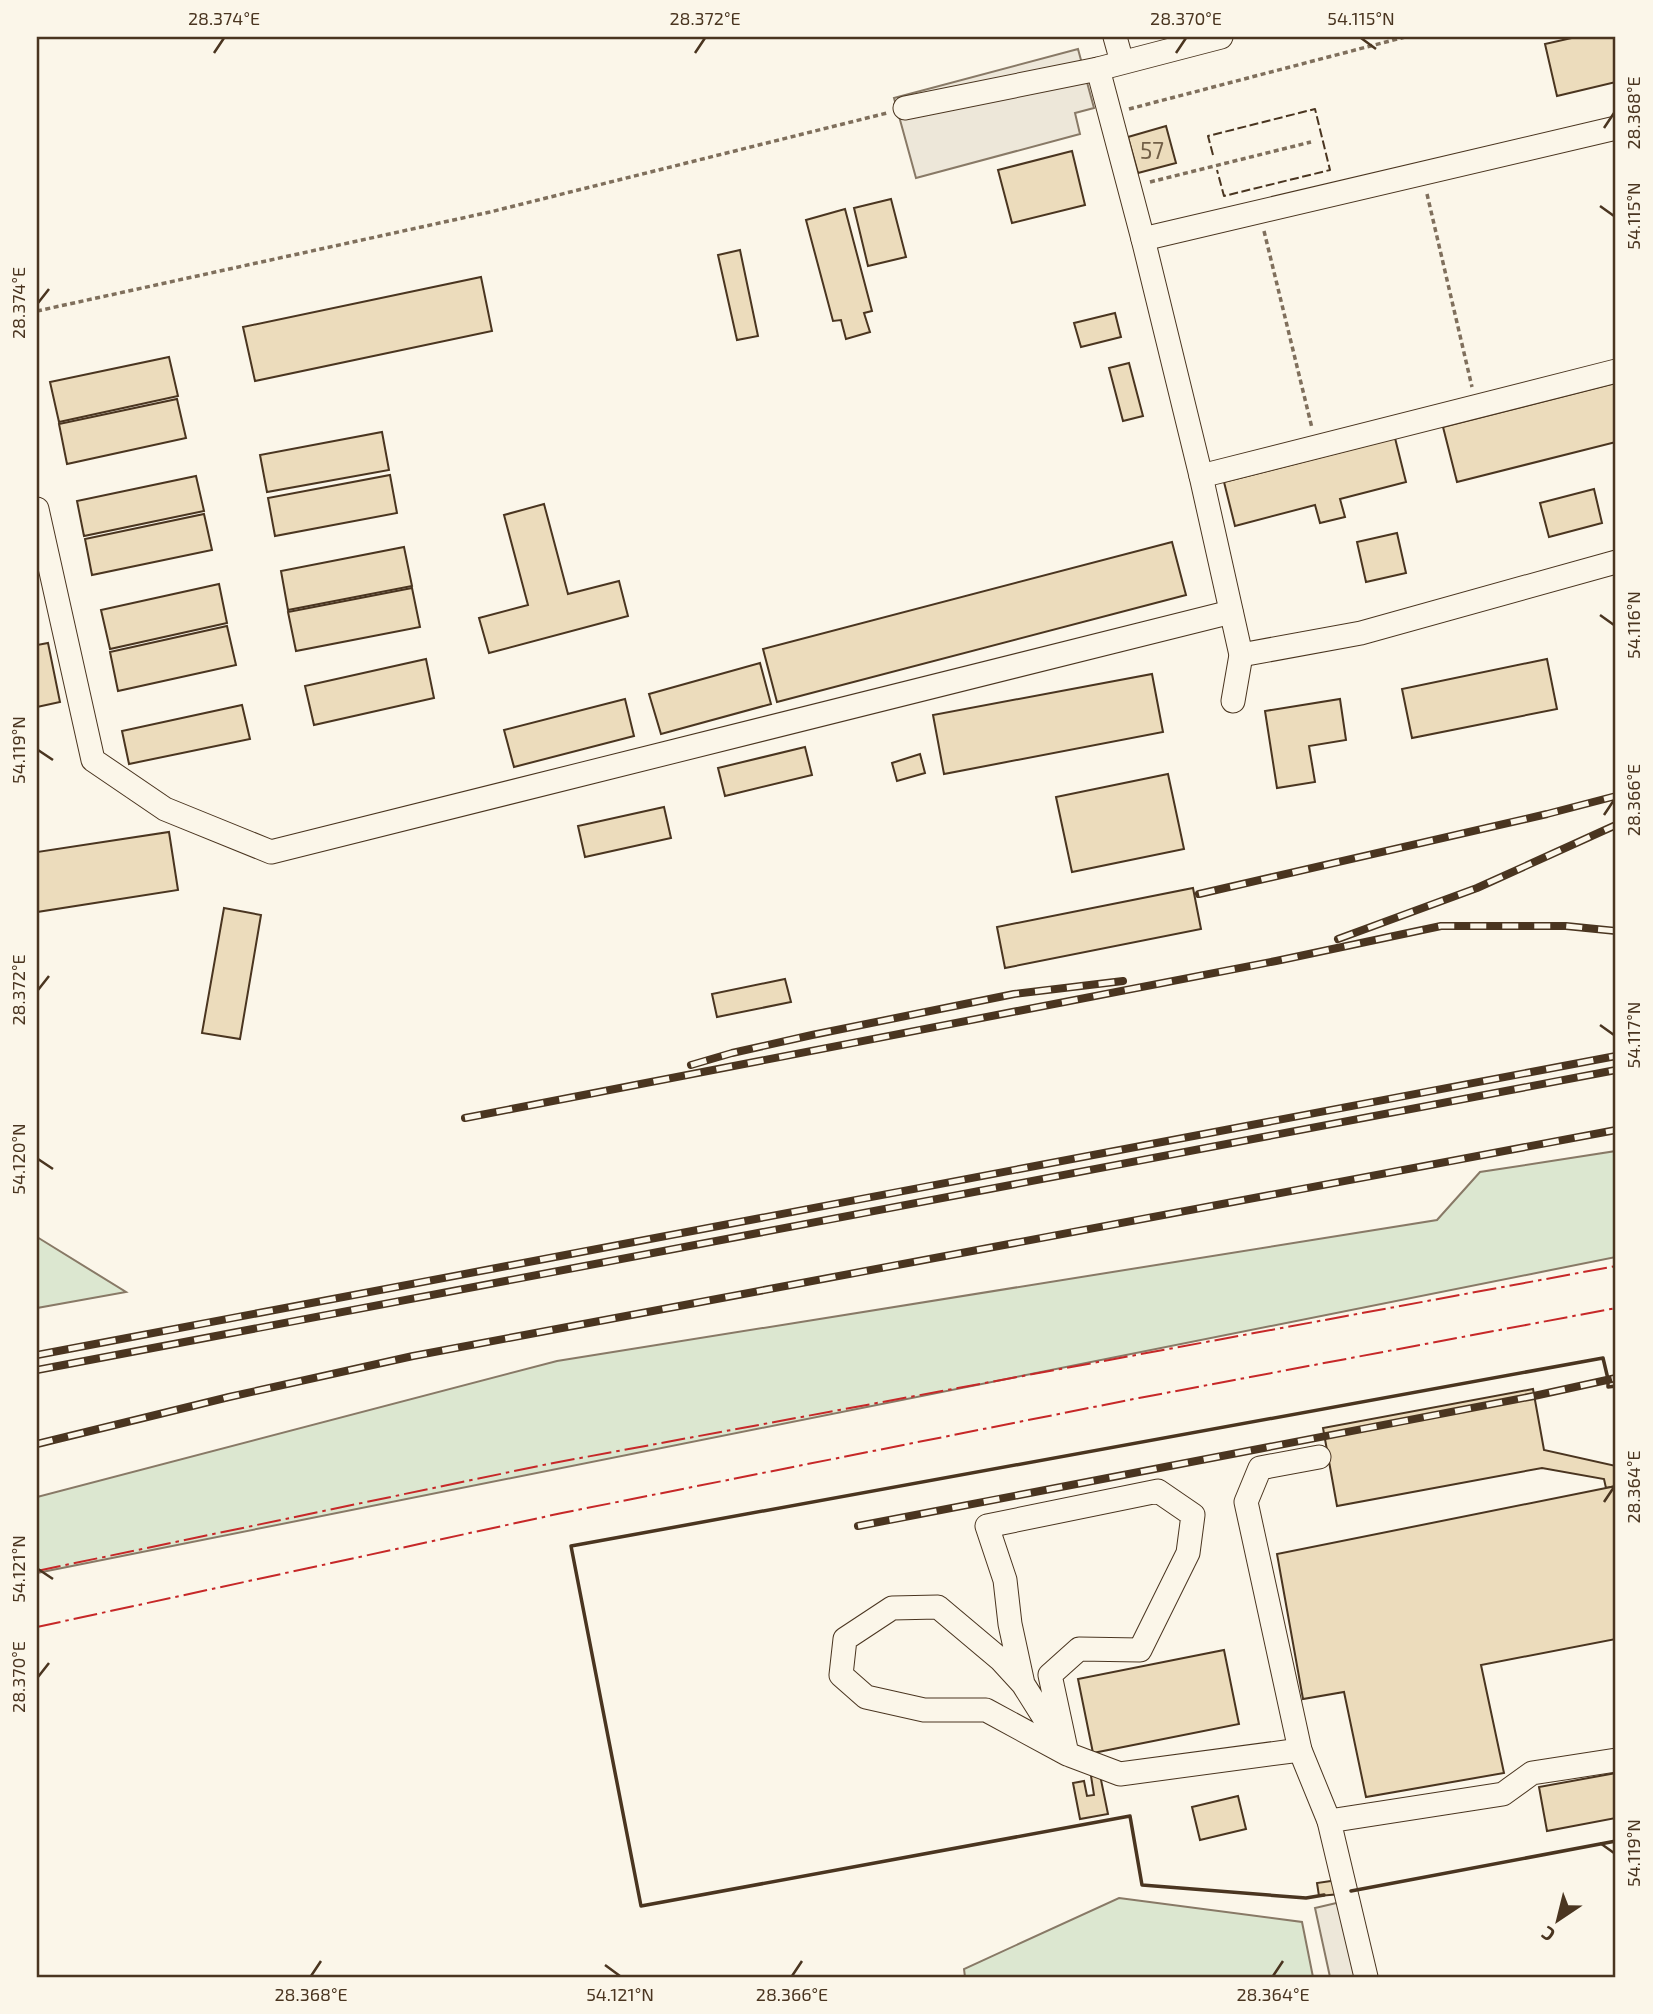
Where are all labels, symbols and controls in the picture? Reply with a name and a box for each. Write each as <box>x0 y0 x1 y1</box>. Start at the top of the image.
text: 28.374°E <box>188 7 260 29</box>
text: 28.372°E <box>669 7 741 29</box>
text: 28.370°E <box>1150 7 1222 29</box>
text: 54.115°N <box>1327 7 1395 29</box>
text: 28.368°E <box>1622 76 1644 150</box>
house number: 57 <box>1140 136 1164 164</box>
text: 54.115°N <box>1622 182 1644 250</box>
text: 28.374°E <box>7 267 29 339</box>
text: 54.116°N <box>1622 591 1644 659</box>
text: 54.119°N <box>7 716 29 784</box>
text: 28.366°E <box>1622 764 1644 836</box>
text: 28.372°E <box>7 954 29 1026</box>
text: 54.117°N <box>1622 1002 1644 1068</box>
text: 54.120°N <box>7 1123 29 1195</box>
text: 28.364°E <box>1622 1450 1644 1524</box>
text: 54.121°N <box>7 1535 29 1603</box>
text: 28.370°E <box>7 1641 29 1713</box>
text: 54.119°N <box>1622 1819 1644 1887</box>
north arrow <box>1524 1884 1594 1954</box>
text: С <box>1537 1922 1559 1947</box>
text: 28.368°E <box>274 1983 348 2005</box>
text: 54.121°N <box>586 1983 654 2005</box>
text: 28.366°E <box>756 1983 828 2005</box>
text: 28.364°E <box>1236 1983 1310 2005</box>

